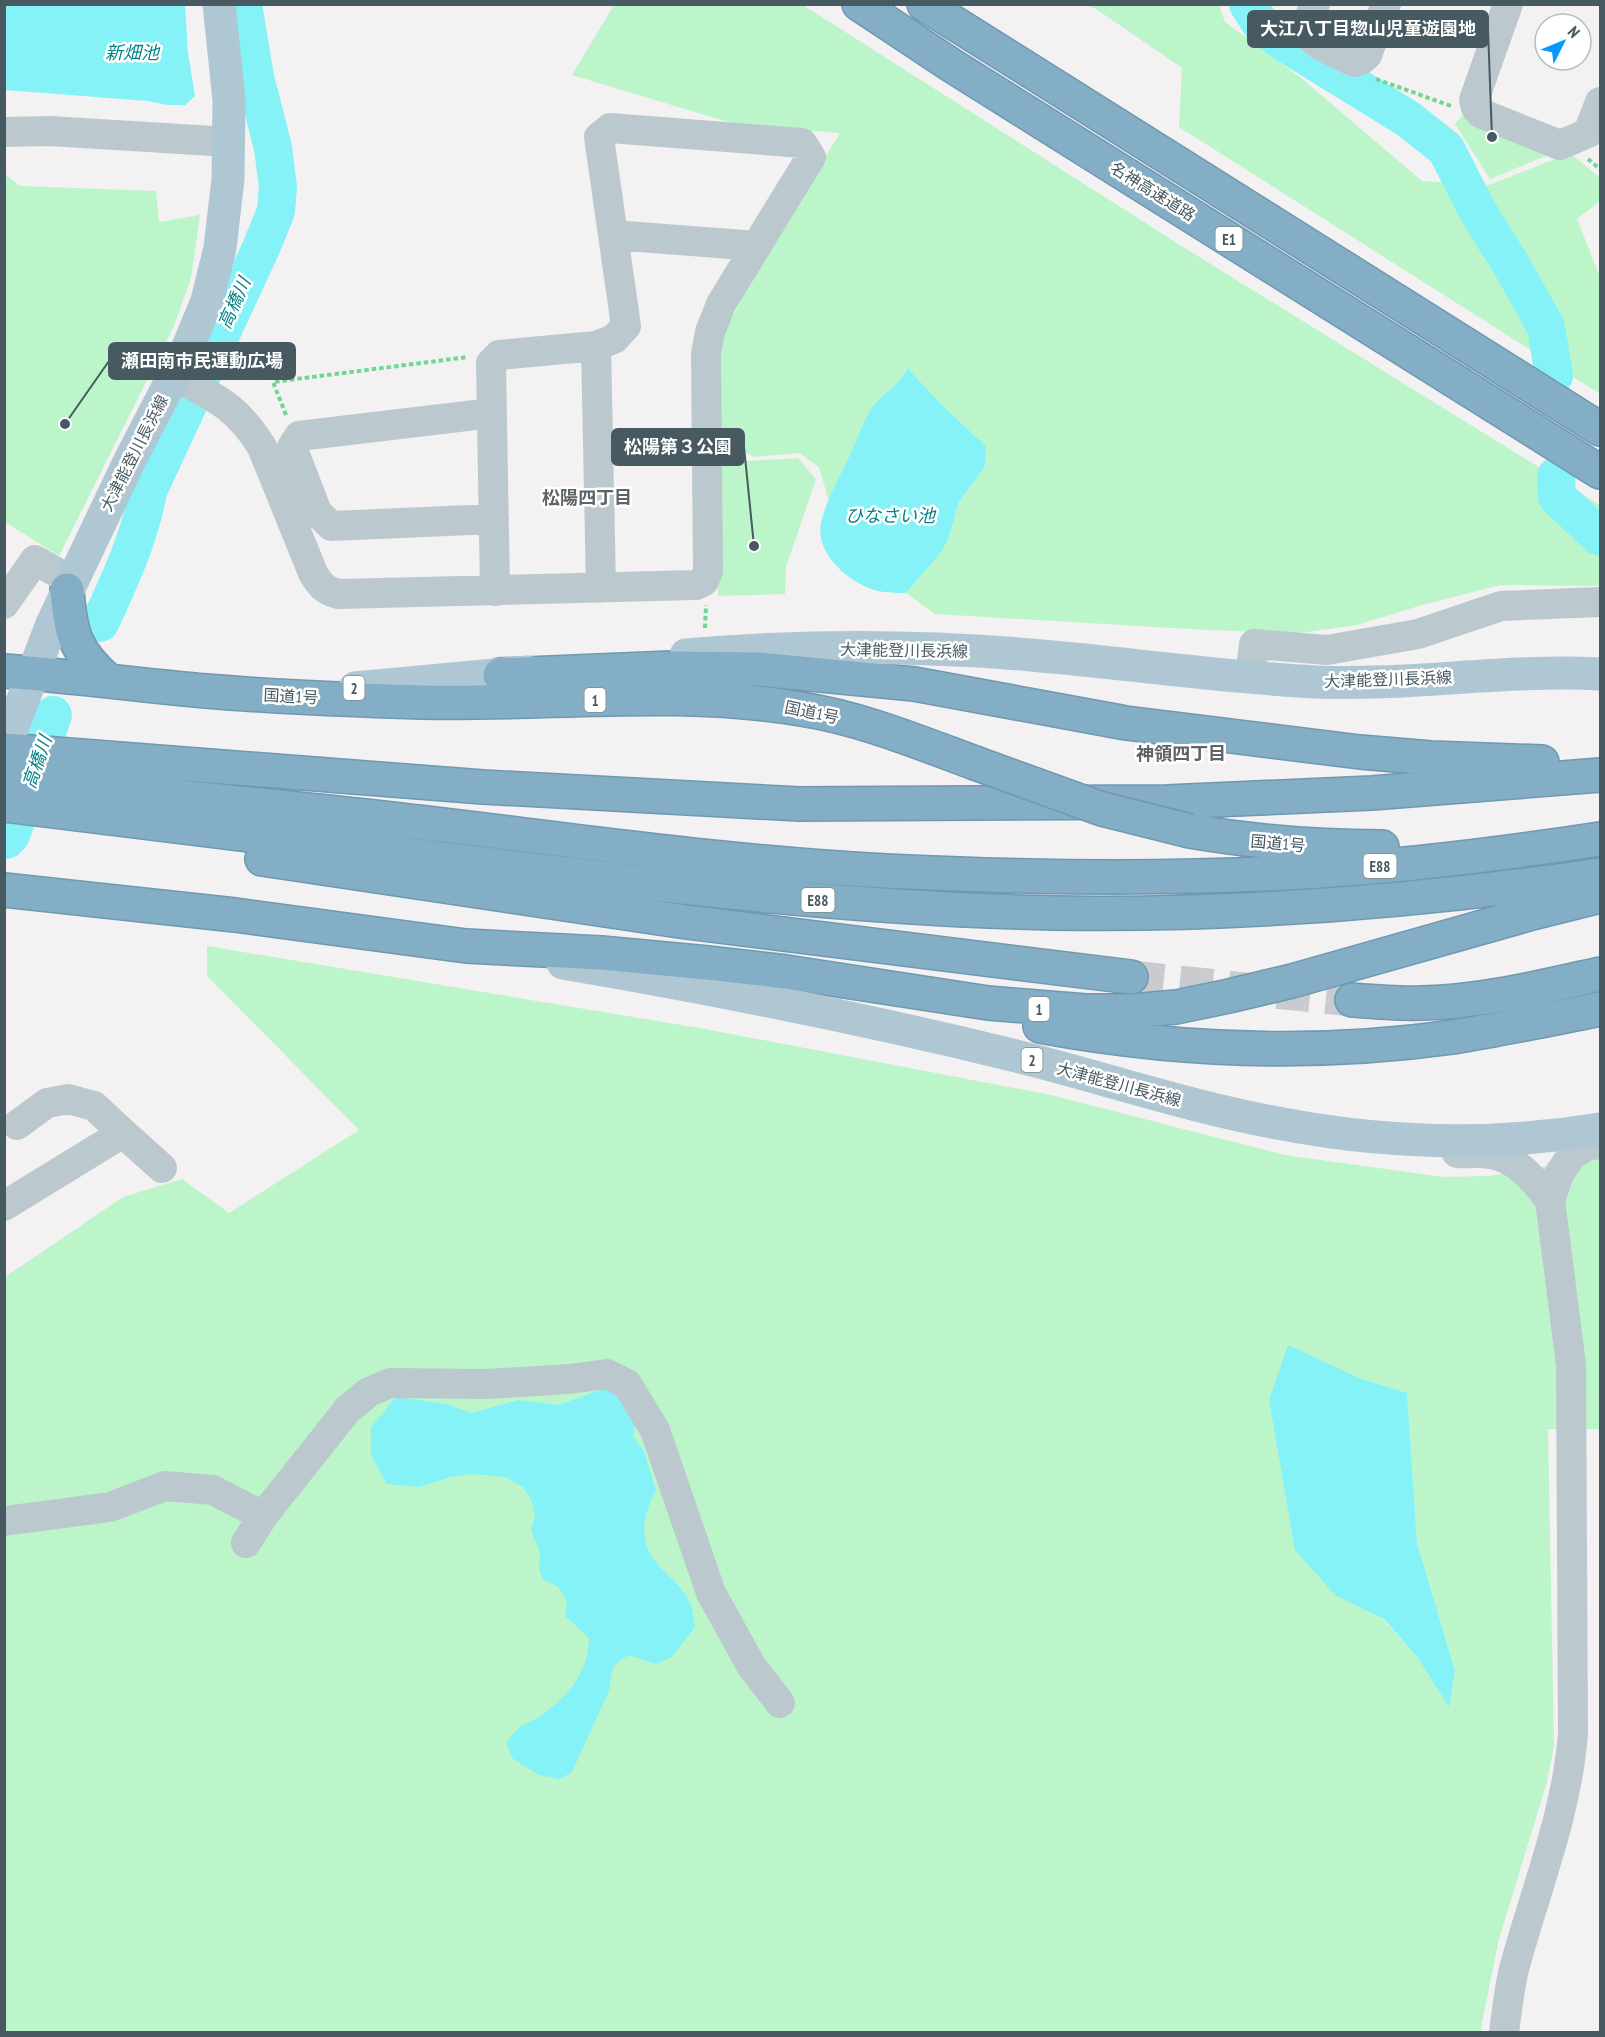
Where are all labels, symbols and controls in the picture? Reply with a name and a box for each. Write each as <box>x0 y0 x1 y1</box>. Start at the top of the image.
callout: 大江八丁目惣山児童遊園地 <box>1248 11 1488 47</box>
north arrow <box>1533 12 1593 72</box>
text: 大江八丁目惣山児童遊園地 <box>1260 17 1476 40</box>
text: N <box>1564 22 1584 42</box>
water label: 新畑池 <box>105 41 161 64</box>
street label: 名神高速道路 <box>1107 157 1199 225</box>
road number: E1 <box>1216 227 1242 251</box>
water label: 高橋川 <box>213 272 256 332</box>
callout: 瀬田南市民運動広場 <box>109 343 295 379</box>
text: 瀬田南市民運動広場 <box>121 349 283 372</box>
street label: 大津能登川長浜線 <box>96 391 172 515</box>
callout: 松陽第３公園 <box>612 429 744 465</box>
text: 松陽第３公園 <box>624 435 732 458</box>
district label: 松陽四丁目 <box>542 486 632 509</box>
water label: ひなさい池 <box>845 504 937 527</box>
street label: 大津能登川長浜線 <box>840 639 968 661</box>
street label: 大津能登川長浜線 <box>1324 667 1452 691</box>
road number: 2 <box>344 676 364 700</box>
street label: 国道1号 <box>263 685 319 707</box>
road number: 1 <box>584 688 606 712</box>
street label: 国道1号 <box>783 696 841 728</box>
water label: 高橋川 <box>17 731 57 791</box>
district label: 神領四丁目 <box>1136 742 1226 765</box>
street label: 国道1号 <box>1250 831 1306 855</box>
road number: E88 <box>1364 854 1396 878</box>
road number: E88 <box>802 888 834 912</box>
road number: 1 <box>1028 997 1050 1021</box>
road number: 2 <box>1022 1048 1042 1072</box>
street label: 大津能登川長浜線 <box>1055 1058 1183 1110</box>

